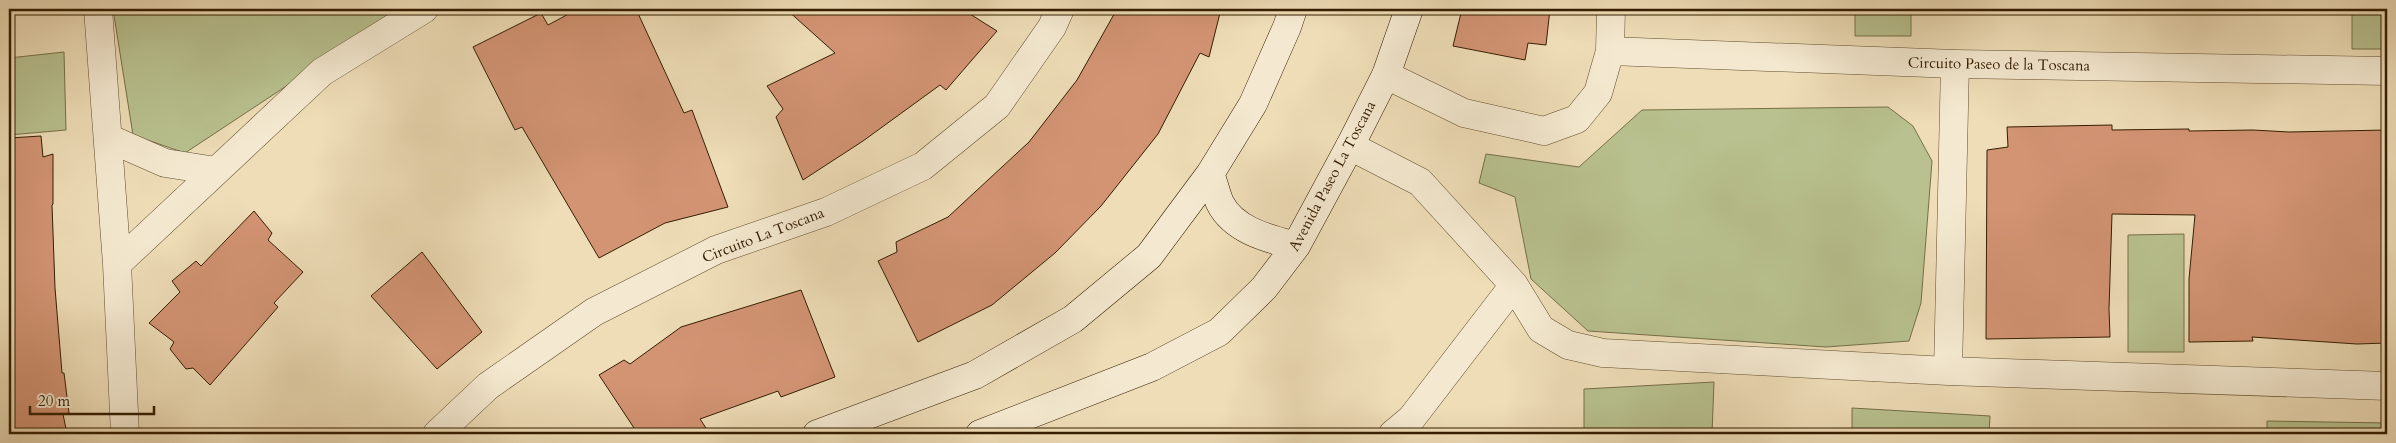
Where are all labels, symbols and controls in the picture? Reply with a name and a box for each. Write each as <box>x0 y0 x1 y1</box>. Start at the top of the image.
street label: Circuito Paseo de la Toscana <box>1908 52 2091 76</box>
street label: Avenida Paseo La Toscana <box>1284 97 1380 255</box>
street label: Circuito La Toscana <box>699 202 827 268</box>
scale bar <box>30 383 154 415</box>
text: 20 m <box>38 391 70 411</box>

